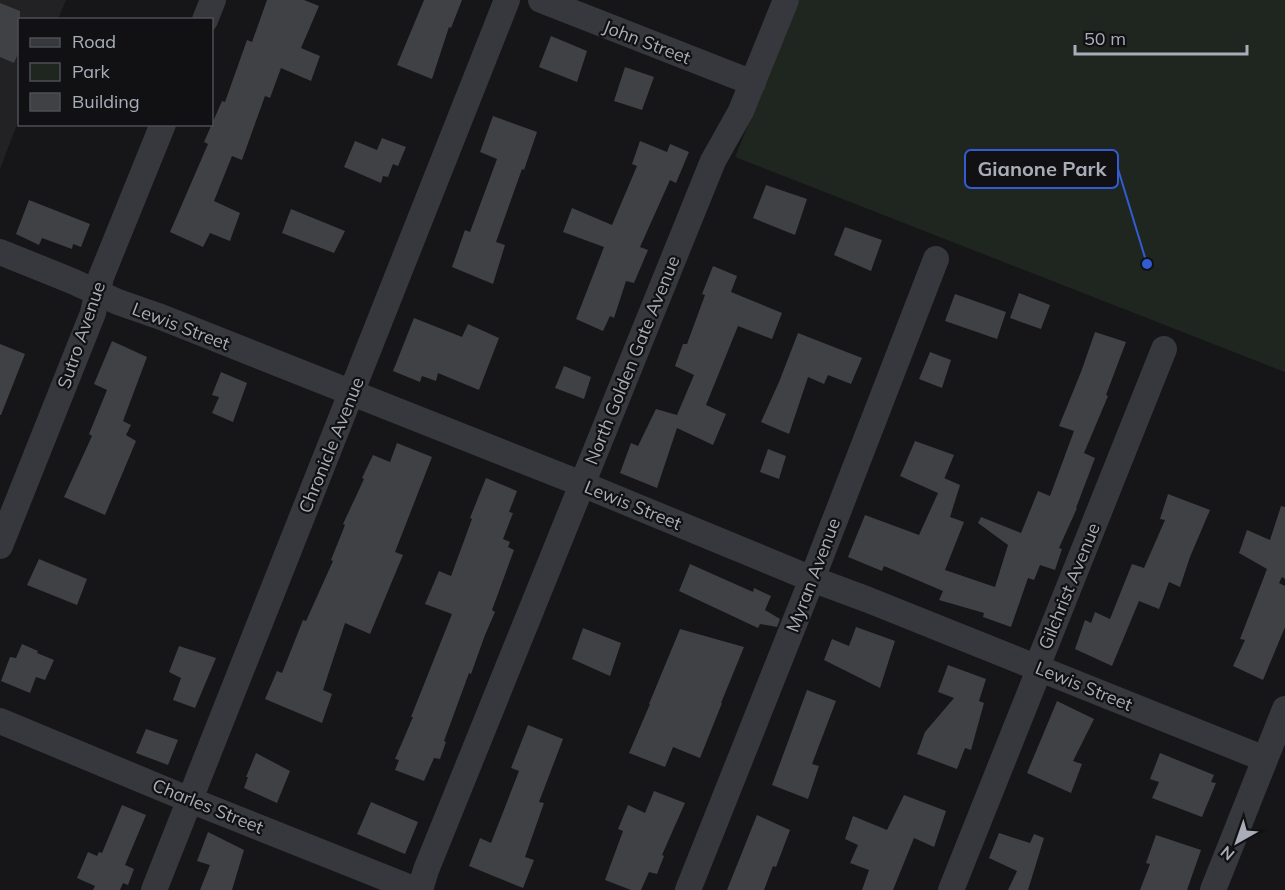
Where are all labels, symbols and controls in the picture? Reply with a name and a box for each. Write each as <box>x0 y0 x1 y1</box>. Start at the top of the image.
street label: John Street <box>600 15 694 69</box>
legend <box>18 18 213 126</box>
scale bar <box>1075 18 1248 56</box>
text: 50 m <box>1084 27 1126 50</box>
text: Road <box>72 30 116 53</box>
text: Park <box>72 60 111 83</box>
text: Building <box>72 90 140 113</box>
callout: Gianone Park <box>965 150 1118 188</box>
text: Gianone Park <box>978 156 1107 181</box>
street label: North Golden Gate Avenue <box>580 252 684 468</box>
street label: Sutro Avenue <box>52 278 110 392</box>
street label: Lewis Street <box>129 297 233 355</box>
street label: Chronicle Avenue <box>293 374 369 516</box>
street label: Lewis Street <box>581 475 685 535</box>
street label: Myran Avenue <box>781 515 845 635</box>
street label: Gilchrist Avenue <box>1033 519 1105 653</box>
street label: Lewis Street <box>1032 656 1136 716</box>
street label: Charles Street <box>149 773 267 839</box>
north arrow <box>1207 812 1267 872</box>
text: N <box>1216 842 1238 865</box>

